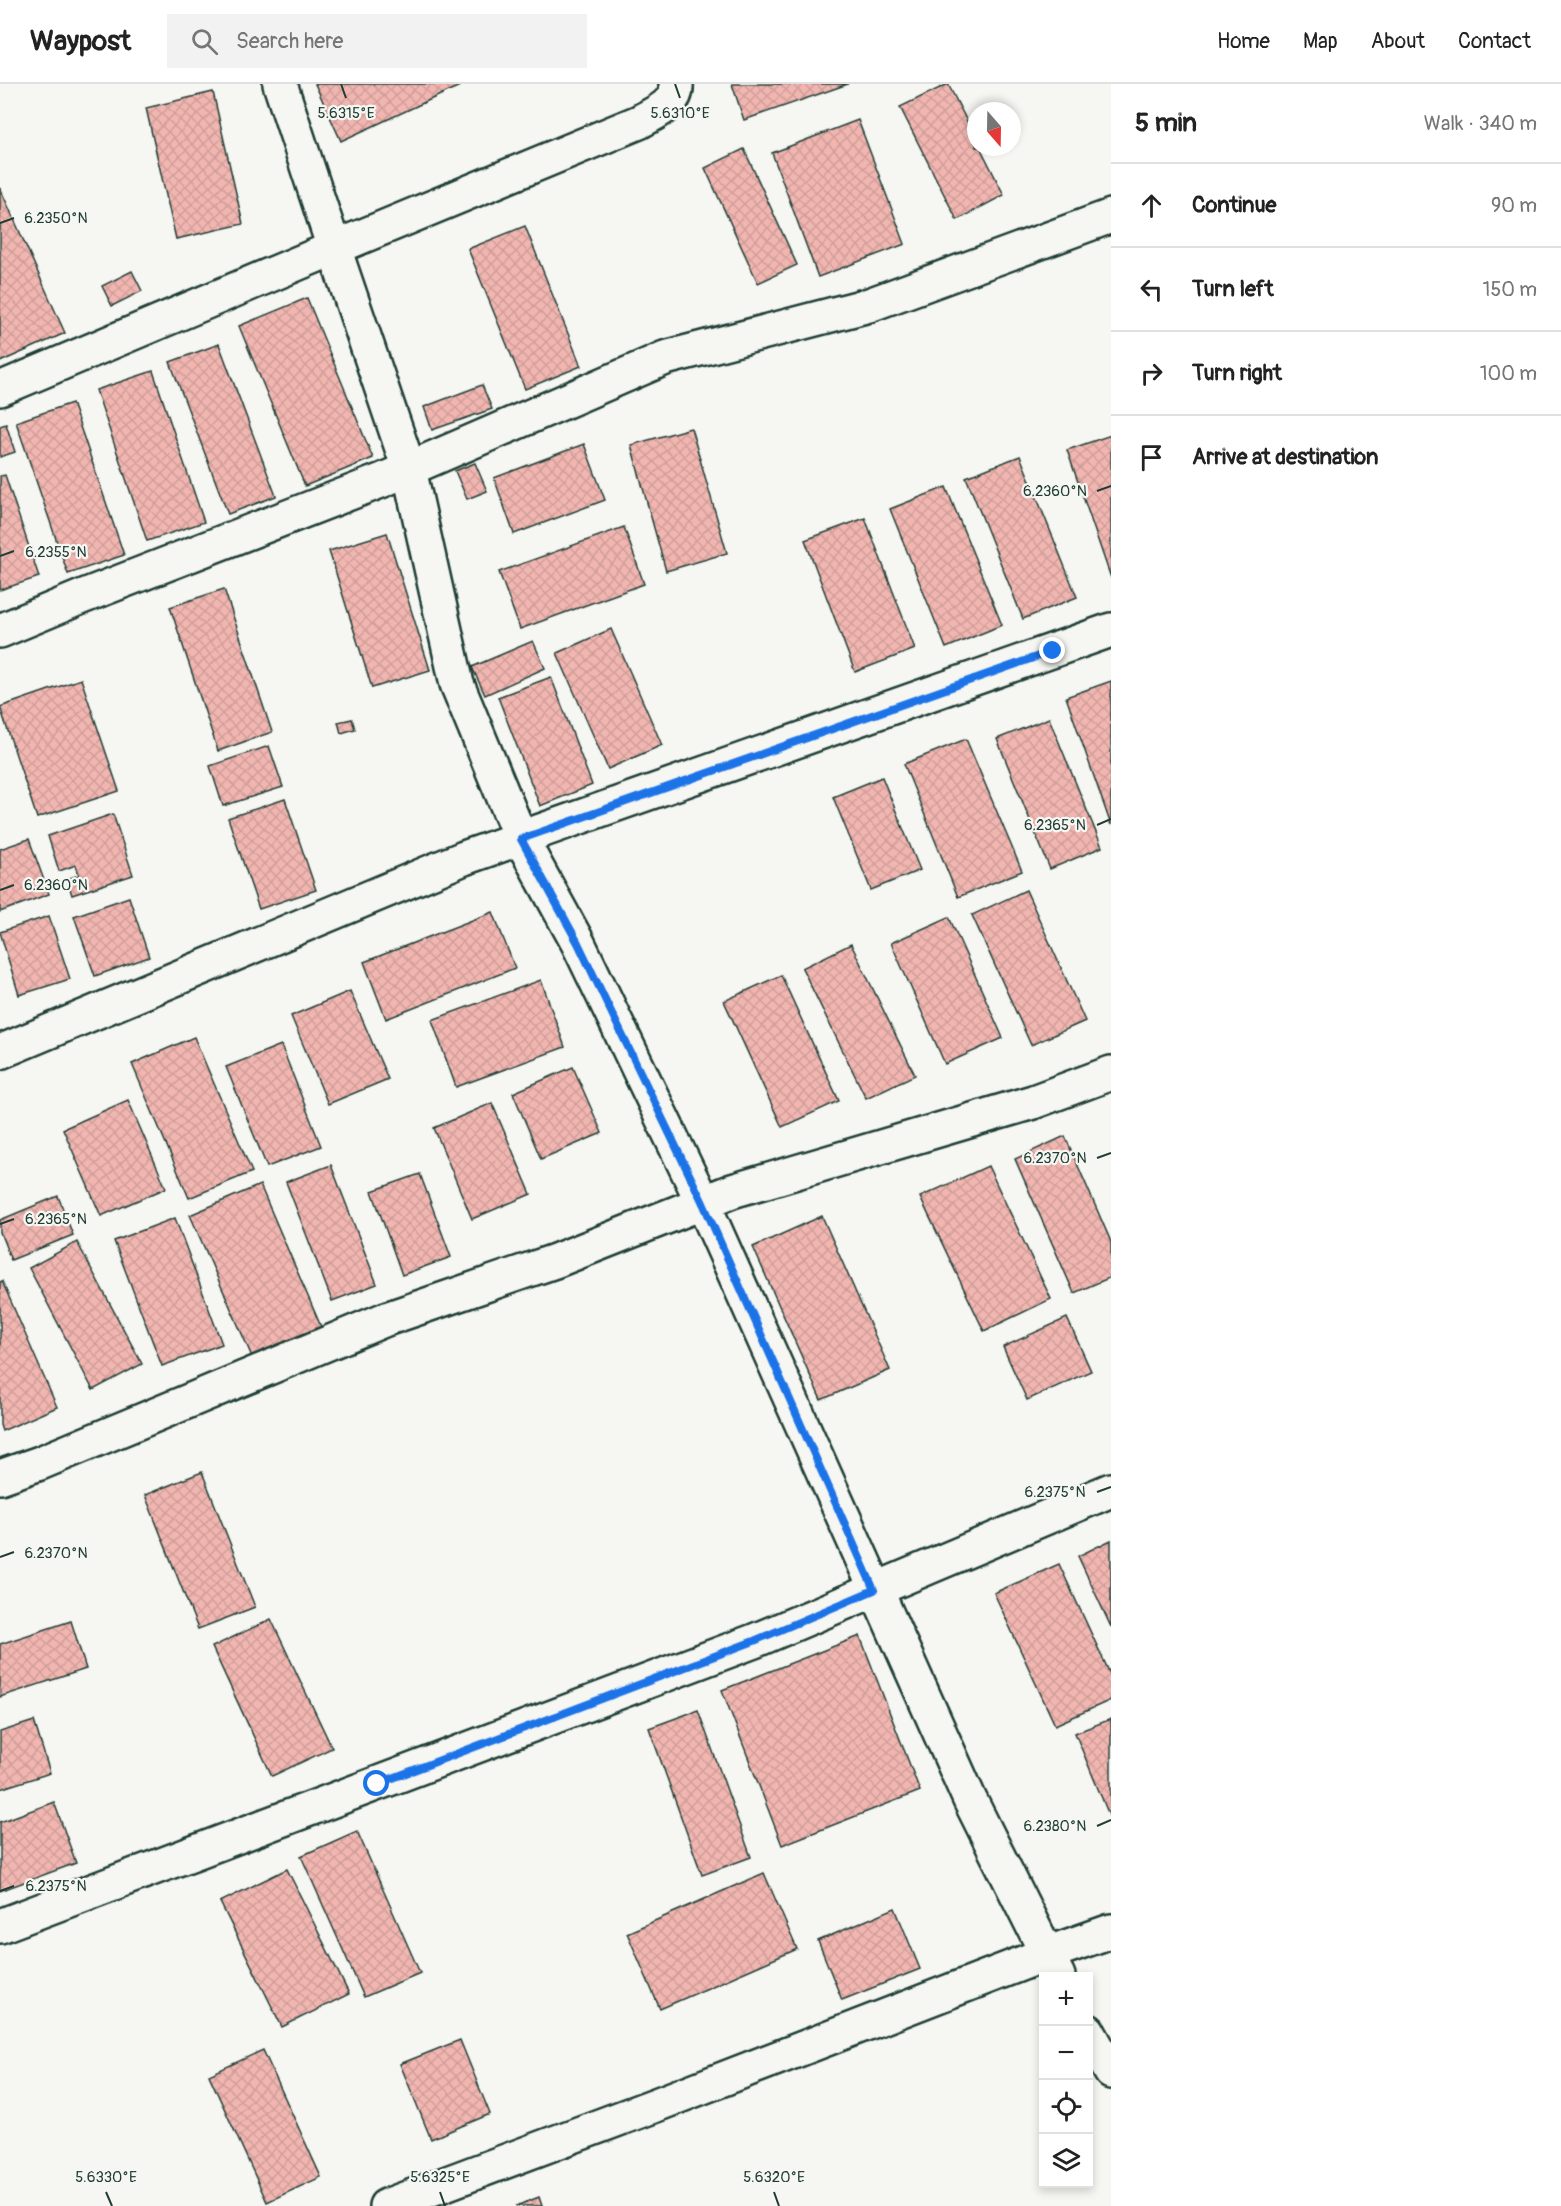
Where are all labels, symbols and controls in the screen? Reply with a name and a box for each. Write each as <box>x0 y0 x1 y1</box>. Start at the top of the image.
search box <box>167 14 587 68</box>
text: Waypost <box>30 24 131 59</box>
icon: search <box>188 25 221 58</box>
text: Search here <box>236 27 343 55</box>
text: Home <box>1217 28 1270 55</box>
text: Map <box>1303 28 1338 55</box>
text: About <box>1371 28 1425 55</box>
text: Contact <box>1458 28 1531 55</box>
north arrow <box>967 102 1021 156</box>
text: 5.6315°E <box>318 104 375 123</box>
text: 5.6310°E <box>651 104 710 123</box>
text: 5 min <box>1135 107 1197 139</box>
text: Walk · 340 m <box>1424 111 1537 136</box>
icon: ahead <box>1135 189 1168 222</box>
text: Continue <box>1192 191 1276 219</box>
text: 90 m <box>1491 193 1537 218</box>
text: 6.2350°N <box>24 209 88 228</box>
icon: left <box>1135 273 1168 306</box>
text: Turn left <box>1192 275 1274 303</box>
text: 150 m <box>1483 277 1537 302</box>
icon: right <box>1135 357 1168 390</box>
text: Turn right <box>1192 359 1282 387</box>
text: 100 m <box>1480 361 1537 386</box>
icon: arrive <box>1135 441 1168 474</box>
text: Arrive at destination <box>1192 443 1378 471</box>
text: 6.2360°N <box>1023 482 1087 501</box>
text: 6.2355°N <box>25 543 87 562</box>
route end <box>1039 637 1065 663</box>
text: 6.2365°N <box>1024 816 1086 835</box>
text: 6.2360°N <box>24 876 88 895</box>
text: 6.2370°N <box>1023 1149 1087 1168</box>
text: 6.2365°N <box>25 1210 87 1229</box>
text: 6.2375°N <box>1024 1483 1086 1502</box>
text: 6.2370°N <box>24 1544 88 1563</box>
route start <box>363 1770 389 1796</box>
text: 6.2380°N <box>1024 1817 1086 1836</box>
text: 6.2375°N <box>25 1877 87 1896</box>
map controls <box>1039 1972 1093 2188</box>
button: + <box>1039 1972 1093 2026</box>
button: − <box>1039 2026 1093 2080</box>
button: locate <box>1039 2080 1093 2134</box>
button: layers <box>1039 2134 1093 2188</box>
text: 5.6330°E <box>75 2168 137 2187</box>
text: 5.6325°E <box>410 2168 470 2187</box>
text: 5.6320°E <box>743 2168 805 2187</box>

